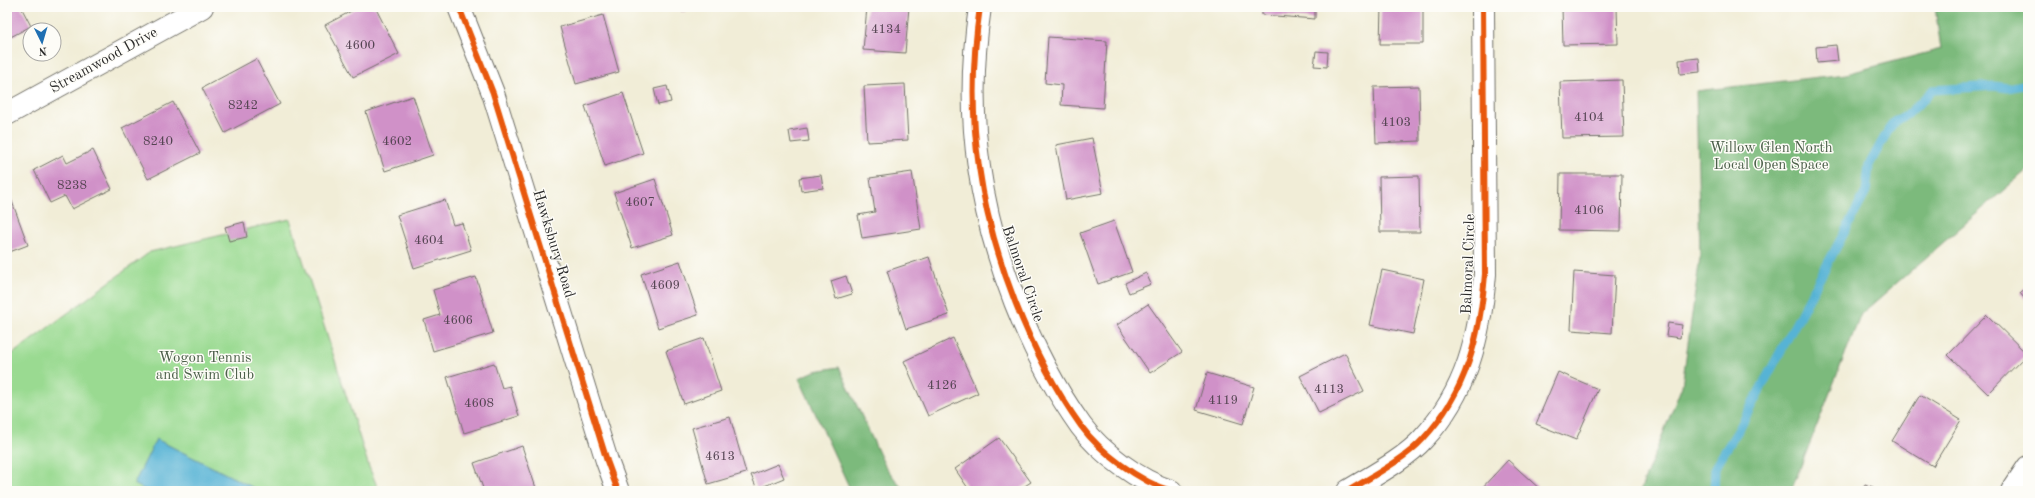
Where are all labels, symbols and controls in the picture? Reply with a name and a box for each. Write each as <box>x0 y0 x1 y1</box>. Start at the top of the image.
north arrow <box>22 22 62 62</box>
house number: 4134 <box>871 23 901 36</box>
street label: Streamwood Drive <box>48 25 161 97</box>
house number: 4600 <box>345 39 375 52</box>
text: N <box>37 45 47 56</box>
house number: 8242 <box>228 99 258 112</box>
house number: 4104 <box>1574 111 1604 124</box>
house number: 4103 <box>1381 116 1411 129</box>
house number: 8240 <box>143 135 173 148</box>
house number: 4602 <box>382 135 412 148</box>
park label: Willow Glen North Local Open Space <box>1709 141 1833 173</box>
house number: 8238 <box>57 179 87 192</box>
street label: Hawksbury Road <box>529 188 577 300</box>
house number: 4607 <box>625 196 655 209</box>
house number: 4106 <box>1574 204 1604 217</box>
street label: Balmoral Circle <box>1460 213 1478 315</box>
street label: Balmoral Circle <box>999 224 1046 324</box>
house number: 4604 <box>414 234 444 247</box>
house number: 4609 <box>650 279 680 292</box>
house number: 4606 <box>443 314 473 327</box>
park label: Wogon Tennis and Swim Club <box>156 351 254 383</box>
house number: 4126 <box>927 379 957 392</box>
house number: 4113 <box>1314 383 1344 396</box>
house number: 4119 <box>1208 394 1238 407</box>
house number: 4608 <box>464 397 494 410</box>
house number: 4613 <box>705 450 735 463</box>

